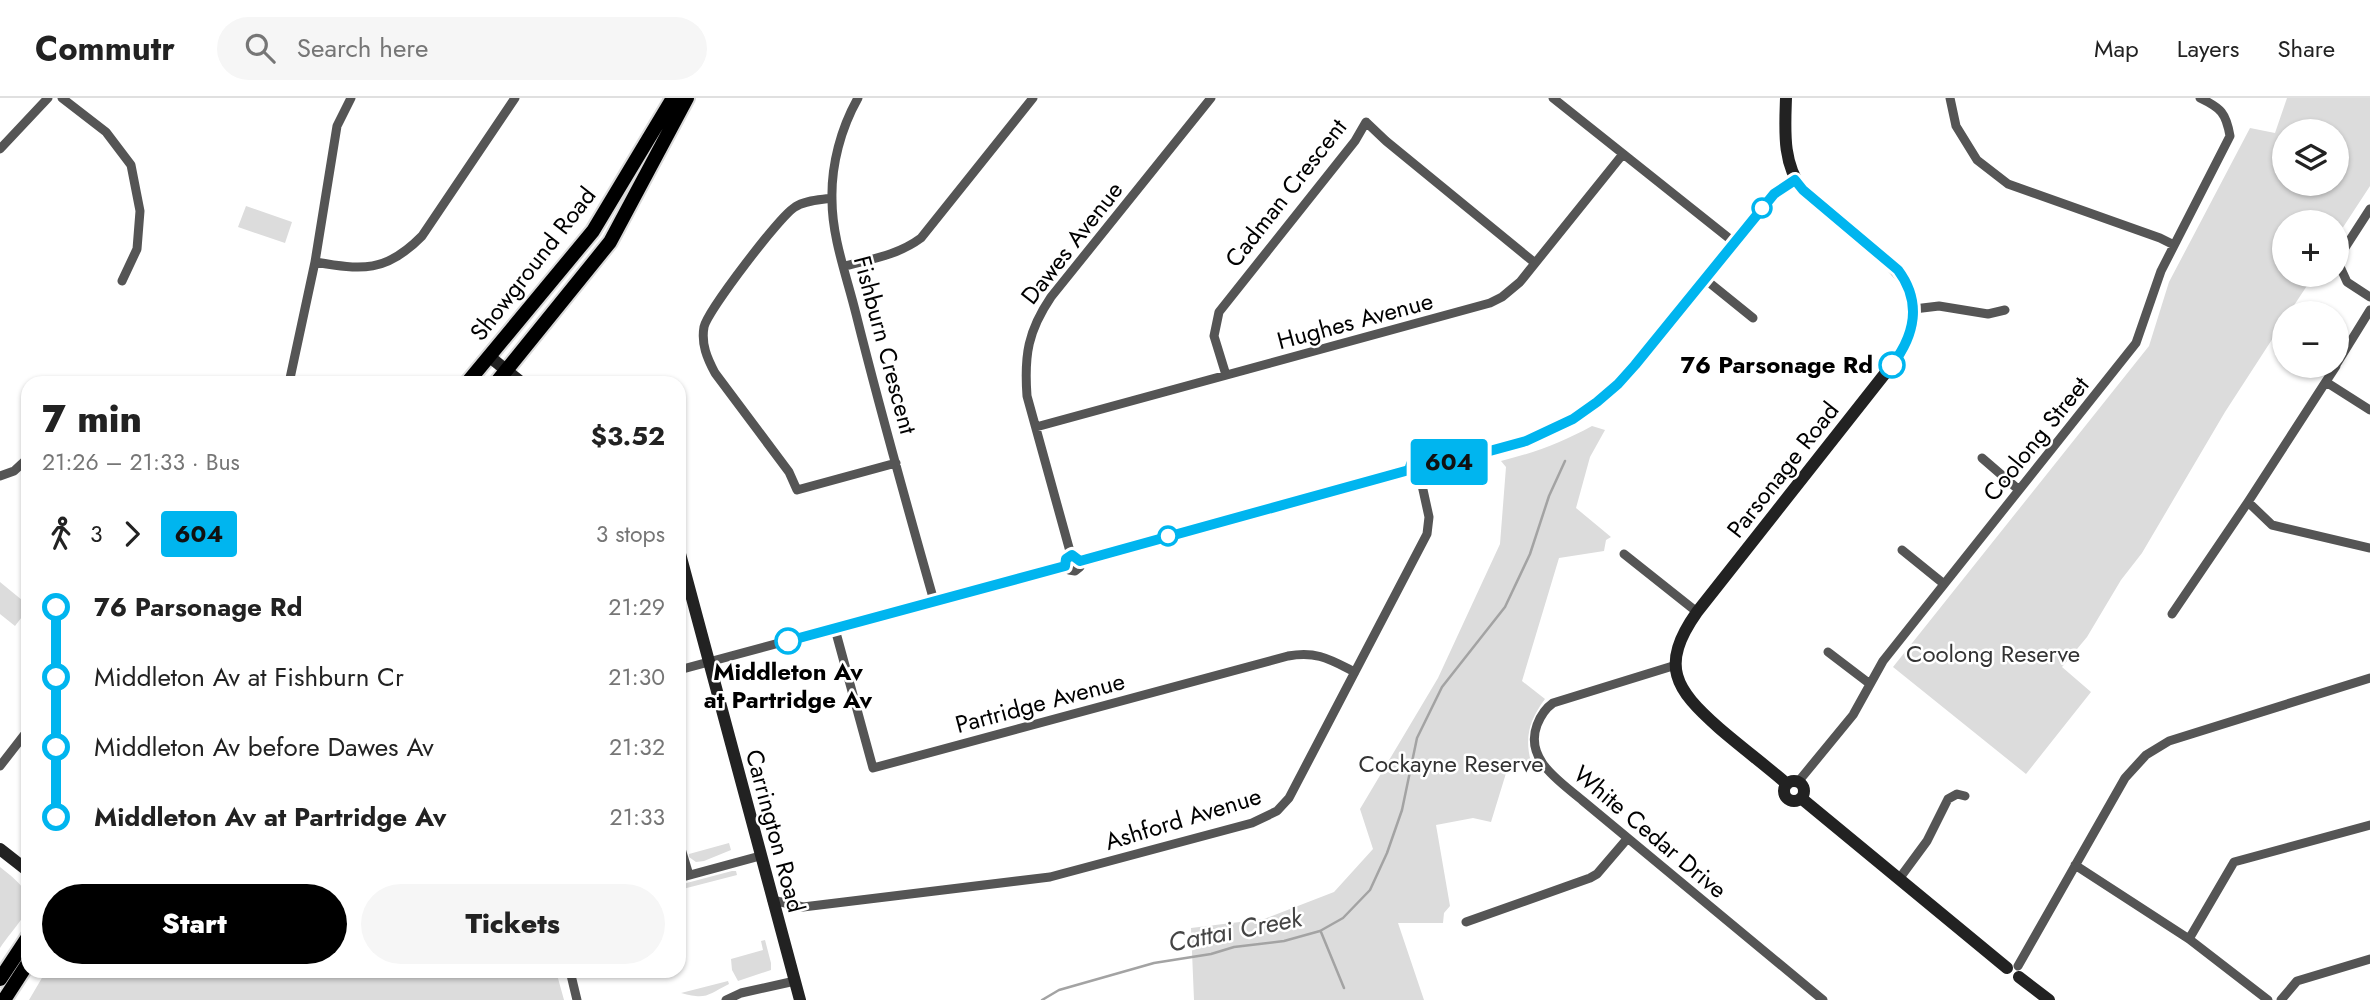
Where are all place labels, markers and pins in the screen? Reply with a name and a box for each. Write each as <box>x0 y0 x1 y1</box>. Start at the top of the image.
unlabelled marker <box>1752 198 1772 218</box>
place label: 76 Parsonage Rd <box>1680 347 1873 382</box>
marker: 76 Parsonage Rd <box>1879 352 1905 378</box>
unlabelled marker <box>1158 526 1178 546</box>
marker: Middleton Av at Partridge Av <box>775 628 801 654</box>
place label: Middleton Av at Partridge Av <box>704 654 873 717</box>

